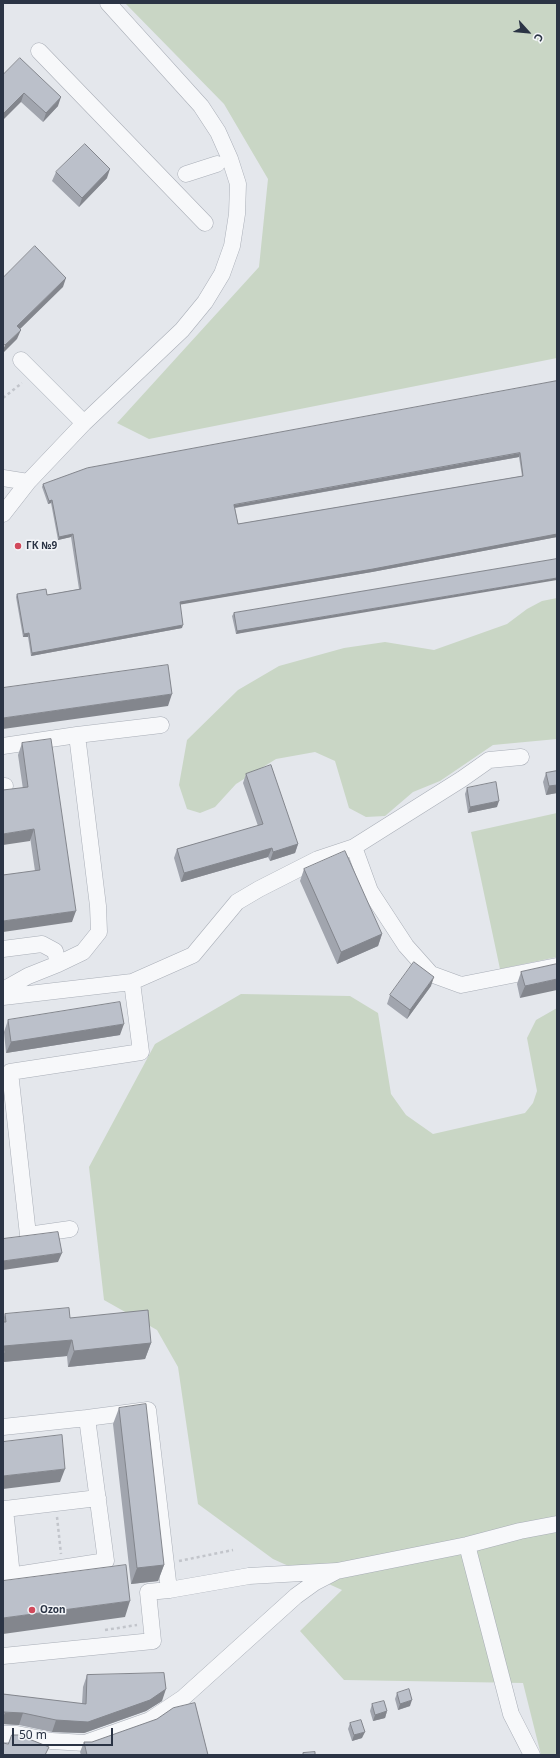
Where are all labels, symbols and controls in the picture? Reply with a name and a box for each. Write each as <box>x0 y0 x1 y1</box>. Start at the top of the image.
north arrow <box>508 12 548 52</box>
text: С <box>531 31 547 44</box>
place label: ГК №9 <box>26 540 57 552</box>
marker: ГК №9 <box>13 541 23 551</box>
place label: Ozon <box>40 1604 66 1616</box>
marker: Ozon <box>27 1605 37 1615</box>
scale bar <box>14 1720 115 1746</box>
text: 50 m <box>19 1726 47 1743</box>

